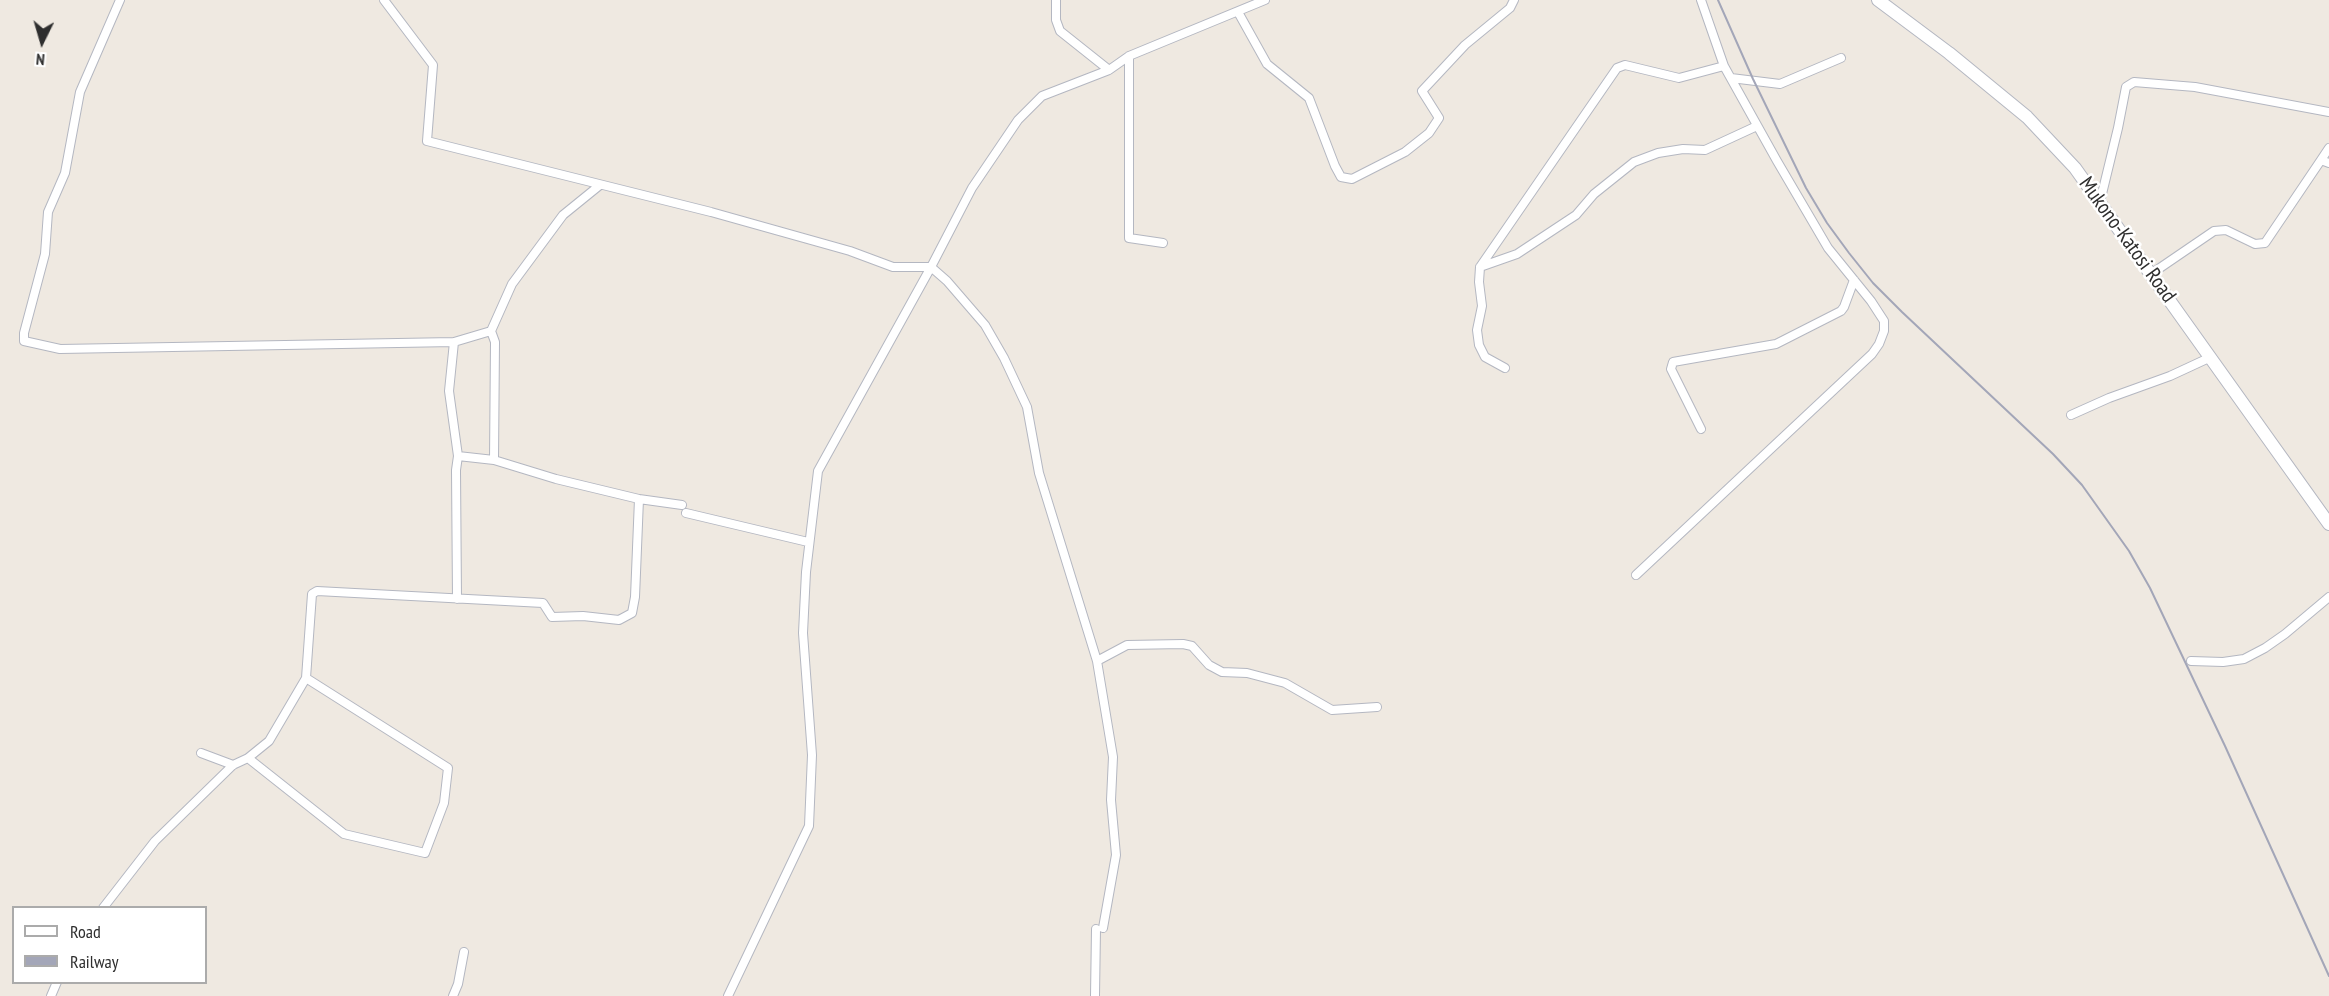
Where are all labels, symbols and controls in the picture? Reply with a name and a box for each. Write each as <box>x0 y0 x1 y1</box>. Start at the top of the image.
north arrow <box>12 12 72 72</box>
text: N <box>35 50 46 70</box>
street label: Mukono-Katosi Road <box>2073 172 2181 308</box>
legend <box>12 906 207 984</box>
text: Road <box>70 920 101 943</box>
text: Railway <box>70 950 119 973</box>

